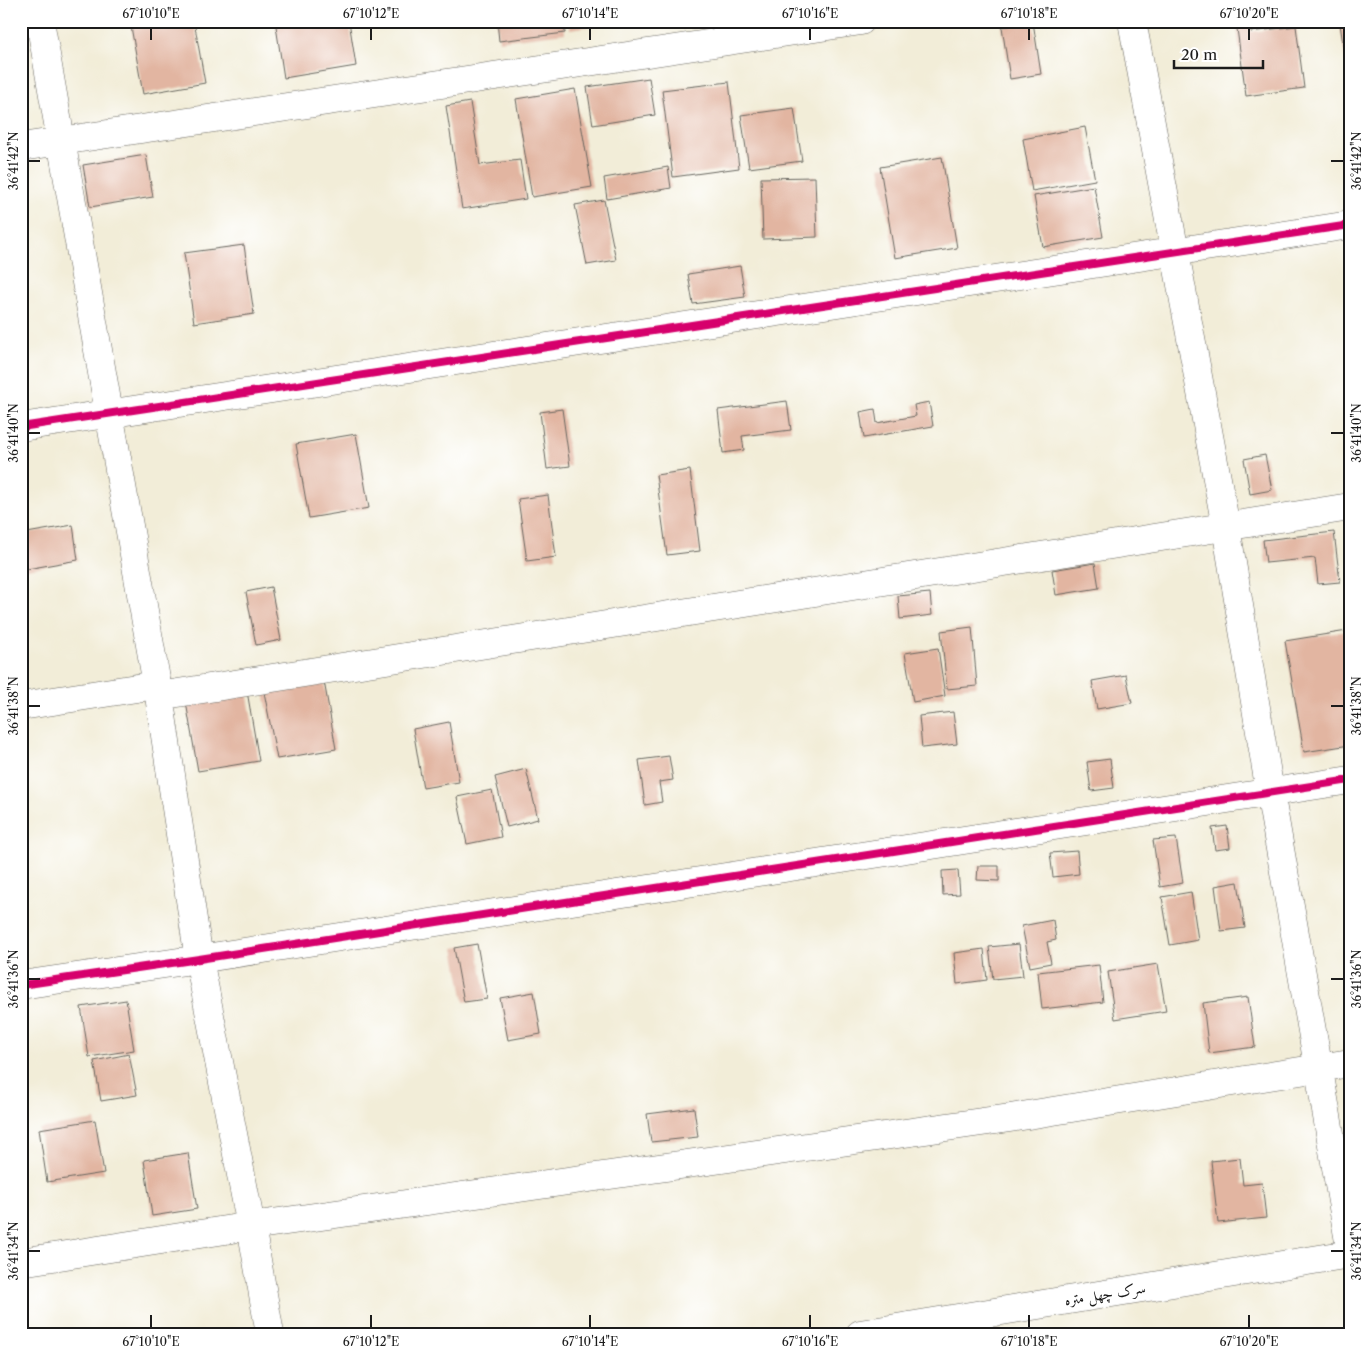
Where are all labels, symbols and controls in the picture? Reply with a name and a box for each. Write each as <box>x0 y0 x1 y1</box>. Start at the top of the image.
text: 67°10'10"E <box>122 6 180 21</box>
text: 67°10'12"E <box>343 6 399 21</box>
text: 67°10'14"E <box>562 6 618 21</box>
text: 67°10'16"E <box>782 6 838 21</box>
text: 67°10'18"E <box>1001 6 1057 21</box>
text: 67°10'20"E <box>1219 6 1279 21</box>
scale bar <box>1174 38 1262 70</box>
text: 20 m <box>1181 45 1217 64</box>
text: 36°41'42"N <box>6 132 21 190</box>
text: 36°41'42"N <box>1349 132 1364 190</box>
text: 36°41'40"N <box>6 403 21 463</box>
text: 36°41'40"N <box>1349 403 1364 463</box>
text: 36°41'38"N <box>6 676 21 736</box>
text: 36°41'38"N <box>1349 676 1364 736</box>
text: 36°41'36"N <box>6 950 21 1008</box>
text: 36°41'36"N <box>1349 950 1364 1008</box>
text: 36°41'34"N <box>6 1222 21 1280</box>
text: 36°41'34"N <box>1349 1222 1364 1280</box>
street label: سرک چهل متره <box>1063 1278 1147 1311</box>
text: 67°10'10"E <box>122 1334 180 1349</box>
text: 67°10'12"E <box>343 1334 399 1349</box>
text: 67°10'14"E <box>562 1334 618 1349</box>
text: 67°10'16"E <box>782 1334 838 1349</box>
text: 67°10'18"E <box>1001 1334 1057 1349</box>
text: 67°10'20"E <box>1219 1334 1279 1349</box>

